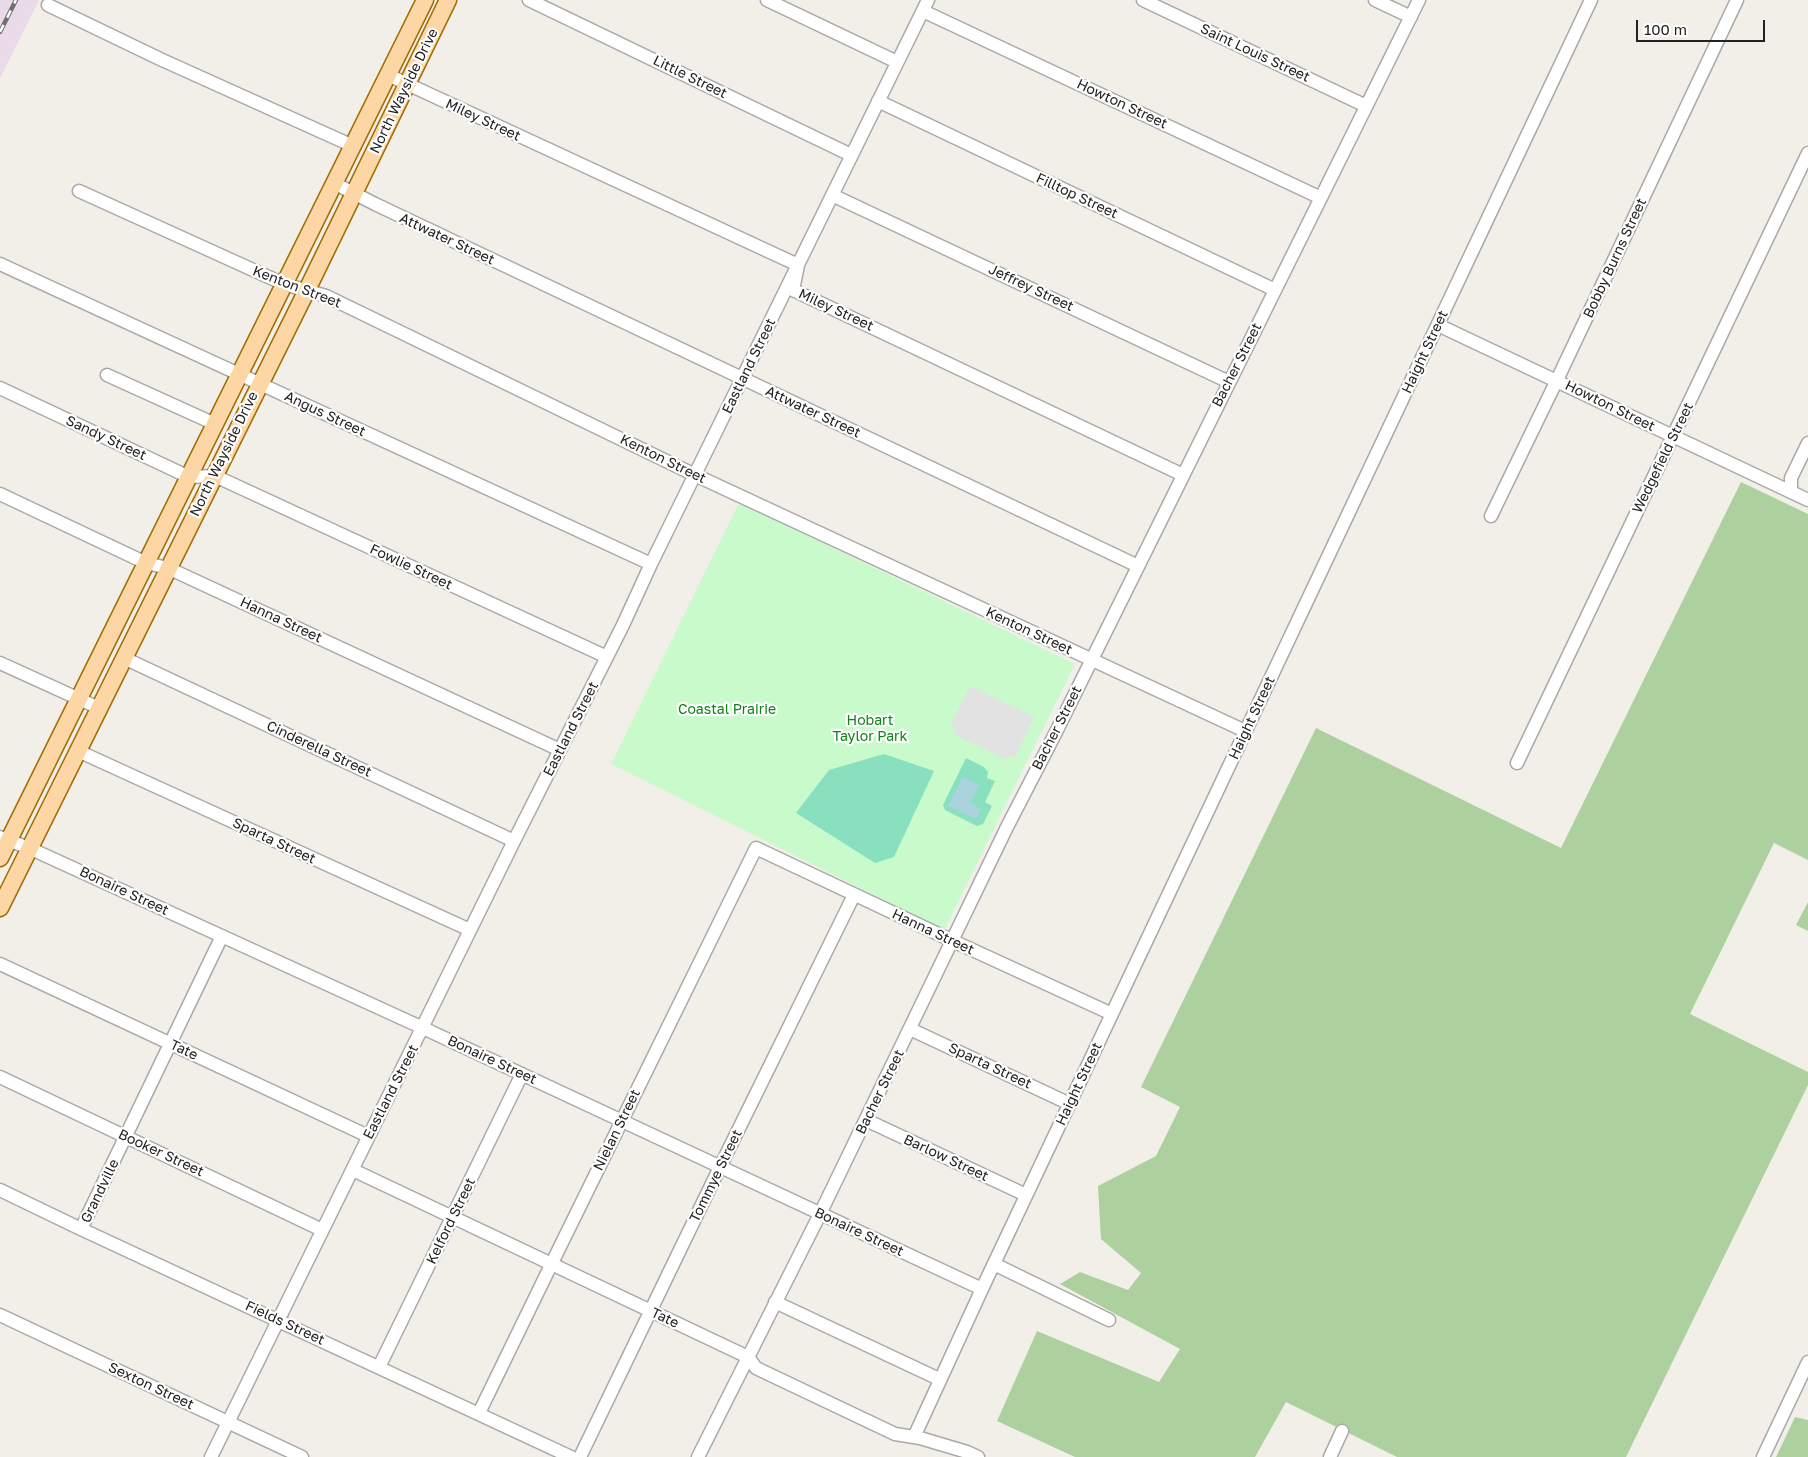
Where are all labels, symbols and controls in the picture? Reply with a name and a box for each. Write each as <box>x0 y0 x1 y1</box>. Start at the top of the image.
scale bar <box>1638 10 1767 42</box>
street label: Saint Louis Street <box>1198 20 1312 86</box>
text: 100 m <box>1644 20 1687 38</box>
street label: North Wayside Drive <box>366 26 442 156</box>
street label: Little Street <box>650 52 730 102</box>
street label: Howton Street <box>1074 76 1170 132</box>
street label: Miley Street <box>443 95 523 145</box>
street label: Filltop Street <box>1033 170 1121 222</box>
street label: Bobby Burns Street <box>1580 195 1650 321</box>
street label: Attwater Street <box>397 210 497 268</box>
street label: Jeffrey Street <box>986 261 1076 315</box>
street label: Kenton Street <box>250 262 344 312</box>
street label: Miley Street <box>796 285 876 335</box>
street label: Haight Street <box>1398 308 1452 396</box>
street label: Eastland Street <box>719 316 779 416</box>
street label: Bacher Street <box>1209 320 1265 410</box>
street label: Howton Street <box>1562 377 1658 435</box>
street label: Attwater Street <box>763 383 863 441</box>
street label: Angus Street <box>282 388 368 440</box>
street label: North Wayside Drive <box>186 389 262 519</box>
street label: Wedgefield Street <box>1629 400 1697 516</box>
street label: Sandy Street <box>63 412 149 464</box>
street label: Kenton Street <box>617 431 709 487</box>
street label: Fowlie Street <box>367 541 455 593</box>
street label: Hanna Street <box>237 594 325 646</box>
street label: Kenton Street <box>983 604 1075 658</box>
street label: Haight Street <box>1225 674 1279 762</box>
street label: Eastland Street <box>540 679 602 779</box>
street label: Bacher Street <box>1029 683 1085 773</box>
park label: Coastal Prairie <box>678 702 776 718</box>
park label: Hobart Taylor Park <box>833 713 907 746</box>
street label: Cinderella Street <box>264 717 374 781</box>
street label: Sparta Street <box>230 814 318 868</box>
street label: Bonaire Street <box>77 863 171 919</box>
street label: Hanna Street <box>889 906 977 958</box>
street label: Bonaire Street <box>445 1032 539 1088</box>
street label: Tate <box>167 1036 201 1064</box>
street label: Sparta Street <box>946 1039 1034 1093</box>
street label: Haight Street <box>1052 1040 1106 1128</box>
street label: Eastland Street <box>360 1042 422 1142</box>
street label: Bacher Street <box>852 1047 908 1137</box>
street label: Nielan Street <box>590 1087 644 1173</box>
street label: Booker Street <box>116 1126 206 1180</box>
street label: Tommye Street <box>686 1127 746 1225</box>
street label: Barlow Street <box>901 1131 991 1185</box>
street label: Grandville <box>77 1156 123 1226</box>
street label: Kelford Street <box>423 1175 479 1267</box>
street label: Bonaire Street <box>812 1204 906 1260</box>
street label: Fields Street <box>243 1297 327 1349</box>
street label: Tate <box>648 1304 682 1332</box>
street label: Sexton Street <box>106 1359 196 1413</box>

